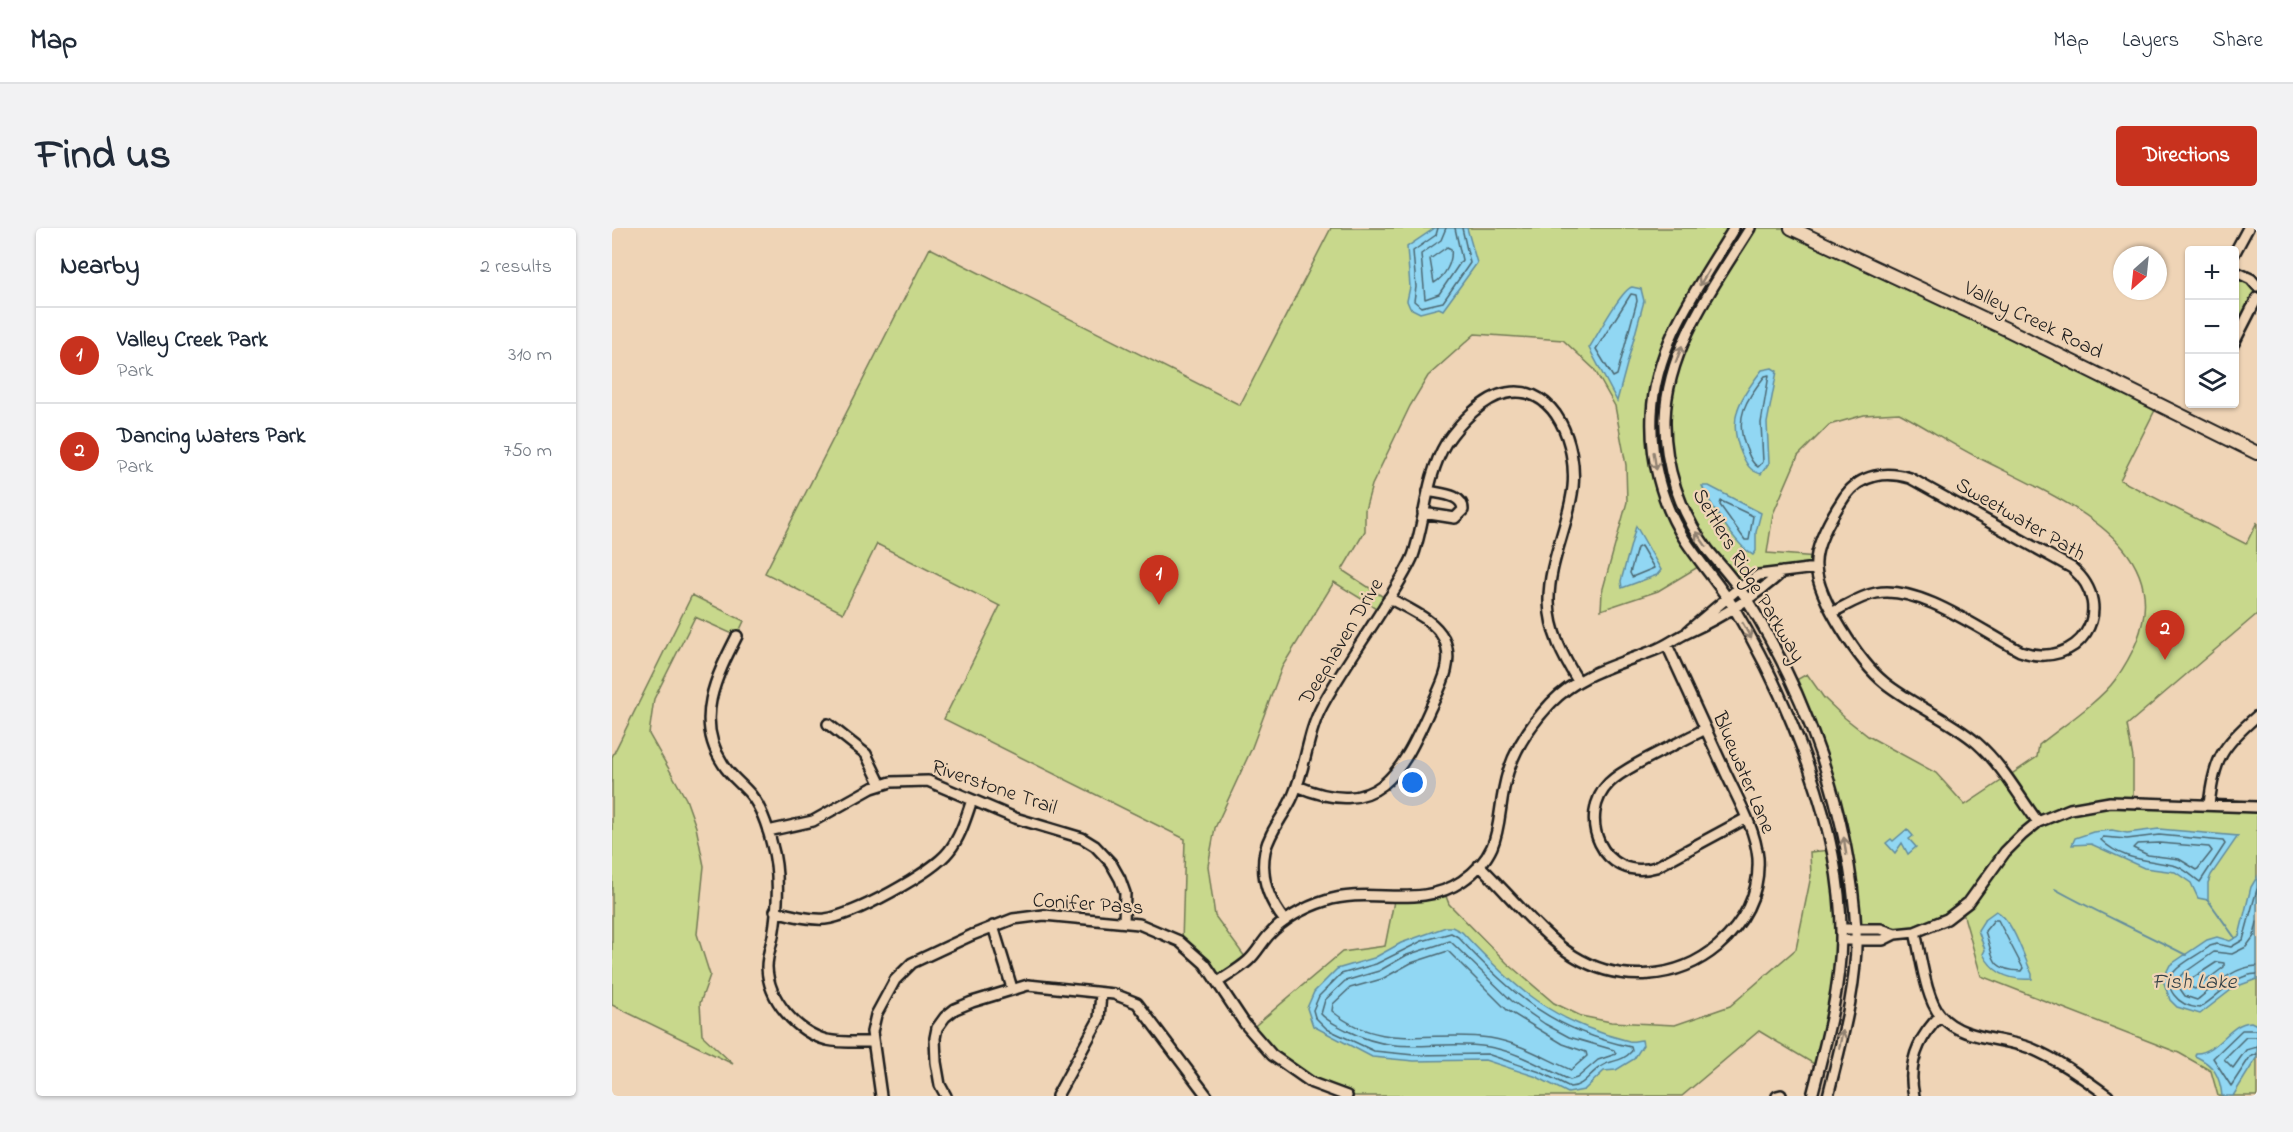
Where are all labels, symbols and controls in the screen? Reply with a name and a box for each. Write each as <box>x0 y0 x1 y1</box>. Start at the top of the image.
text: Map <box>30 21 77 62</box>
text: Map <box>2053 26 2089 56</box>
text: Layers <box>2122 26 2179 56</box>
text: Share <box>2212 26 2263 56</box>
text: Find us <box>36 126 171 187</box>
button: Directions <box>2116 126 2257 186</box>
north arrow <box>2113 246 2167 300</box>
map controls <box>2185 246 2239 408</box>
button: + <box>2185 246 2239 300</box>
text: Nearby <box>60 248 139 286</box>
text: 2 results <box>480 253 552 282</box>
one-way arrow <box>1698 269 1710 286</box>
street label: Valley Creek Road <box>1957 274 2108 370</box>
button: − <box>2185 300 2239 354</box>
text: Valley Creek Park <box>117 325 268 357</box>
text: 1 <box>76 341 83 370</box>
text: 310 m <box>508 341 552 370</box>
one-way arrow <box>1674 345 1685 363</box>
button: layers <box>2185 354 2239 408</box>
text: Park <box>117 357 153 386</box>
text: Dancing Waters Park <box>117 421 305 453</box>
text: 2 <box>75 437 84 466</box>
text: 750 m <box>503 437 552 466</box>
one-way arrow <box>1650 451 1661 471</box>
text: Park <box>117 453 153 482</box>
street label: Sweetwater Path <box>1949 471 2091 569</box>
street label: Settlers Ridge Parkway <box>1682 483 1812 670</box>
one-way arrow <box>1695 532 1707 548</box>
pin: 1 <box>1140 556 1178 605</box>
street label: Deephaven Drive <box>1292 572 1392 712</box>
pin: 2 <box>2146 610 2184 660</box>
one-way arrow <box>1741 622 1753 639</box>
street label: Bluewater Lane <box>1703 706 1782 839</box>
street label: Riverstone Trail <box>927 753 1061 823</box>
your location <box>1398 768 1427 797</box>
one-way arrow <box>1839 837 1850 856</box>
street label: Conifer Pass <box>1032 886 1144 924</box>
water label: Fish Lake <box>2152 967 2238 999</box>
one-way arrow <box>1836 1030 1847 1049</box>

